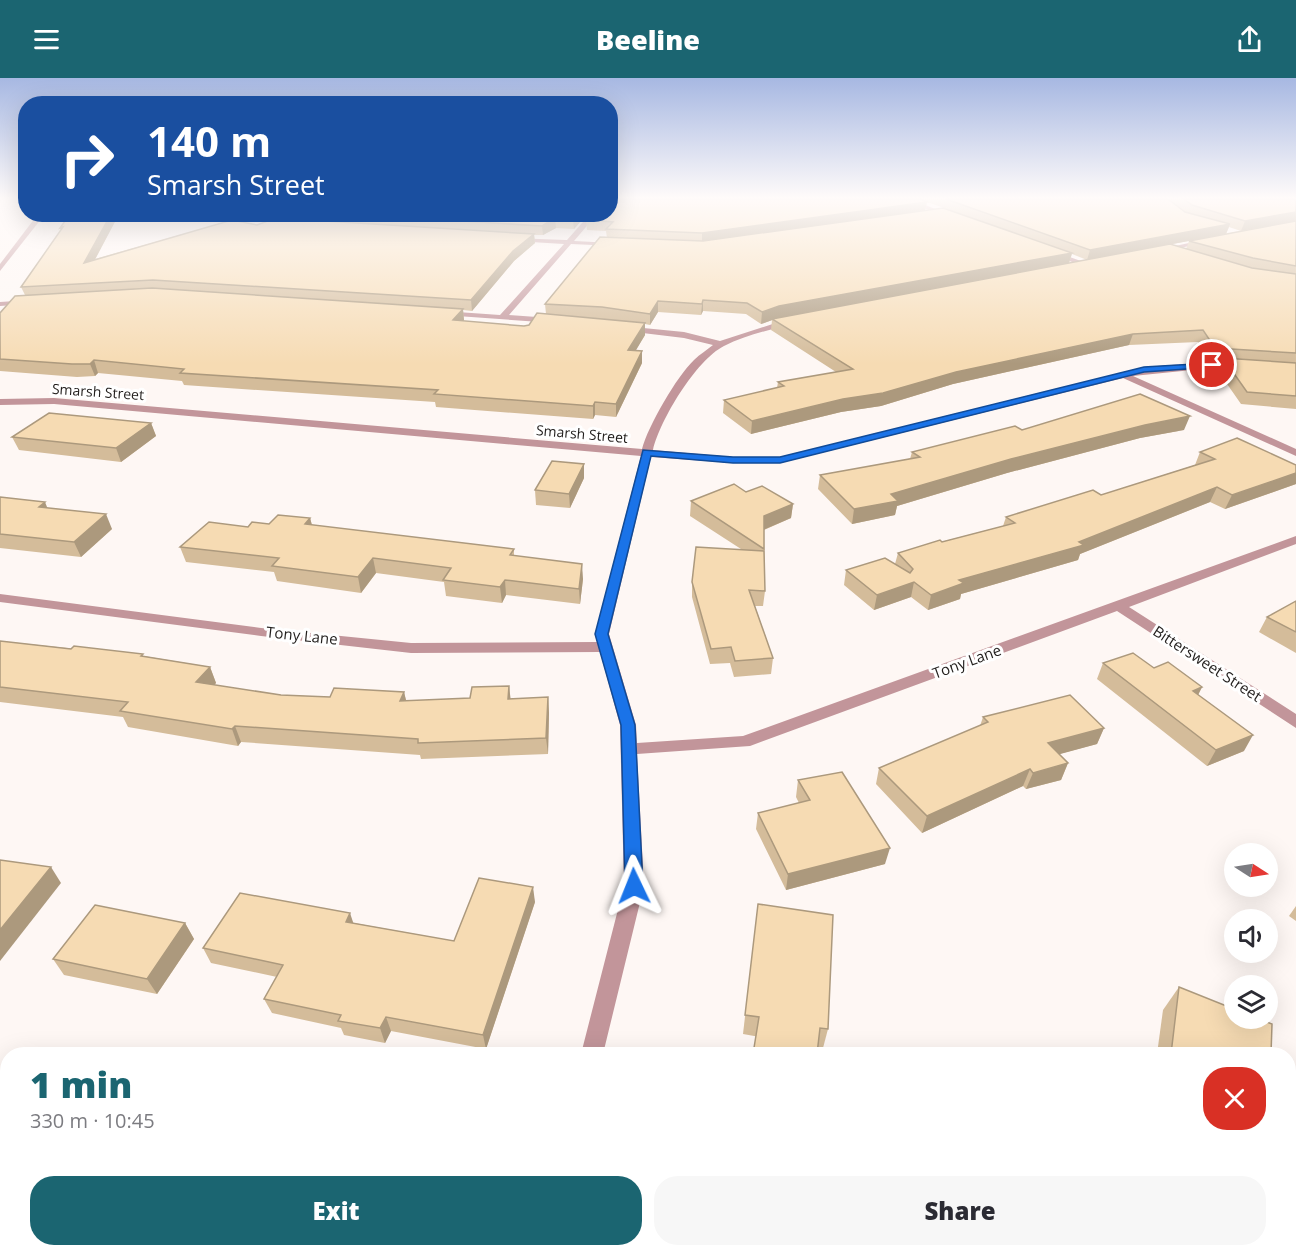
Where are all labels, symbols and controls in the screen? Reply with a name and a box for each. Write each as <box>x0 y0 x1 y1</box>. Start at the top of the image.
text: Beeline <box>596 21 700 58</box>
icon: menu <box>30 23 63 56</box>
icon: share <box>1233 23 1266 56</box>
text: 140 m <box>147 112 271 169</box>
icon: right <box>48 120 126 198</box>
text: Smarsh Street <box>147 166 325 203</box>
pin <box>1186 339 1237 390</box>
icon: arrive <box>1195 348 1228 381</box>
street label: Smarsh Street <box>51 379 145 404</box>
street label: Smarsh Street <box>535 420 629 447</box>
street label: Tony Lane <box>265 621 339 649</box>
street label: Bittersweet Street <box>1149 621 1266 706</box>
street label: Tony Lane <box>930 639 1004 683</box>
north arrow <box>1224 843 1278 897</box>
map controls <box>1224 843 1278 1029</box>
position arrow <box>602 854 666 918</box>
button: sound <box>1224 909 1278 963</box>
button: layers <box>1224 975 1278 1029</box>
text: 1 min <box>30 1060 132 1109</box>
button: close <box>1203 1067 1266 1130</box>
text: 330 m · 10:45 <box>30 1107 155 1134</box>
button: Exit <box>30 1176 642 1245</box>
button: Share <box>654 1176 1266 1245</box>

